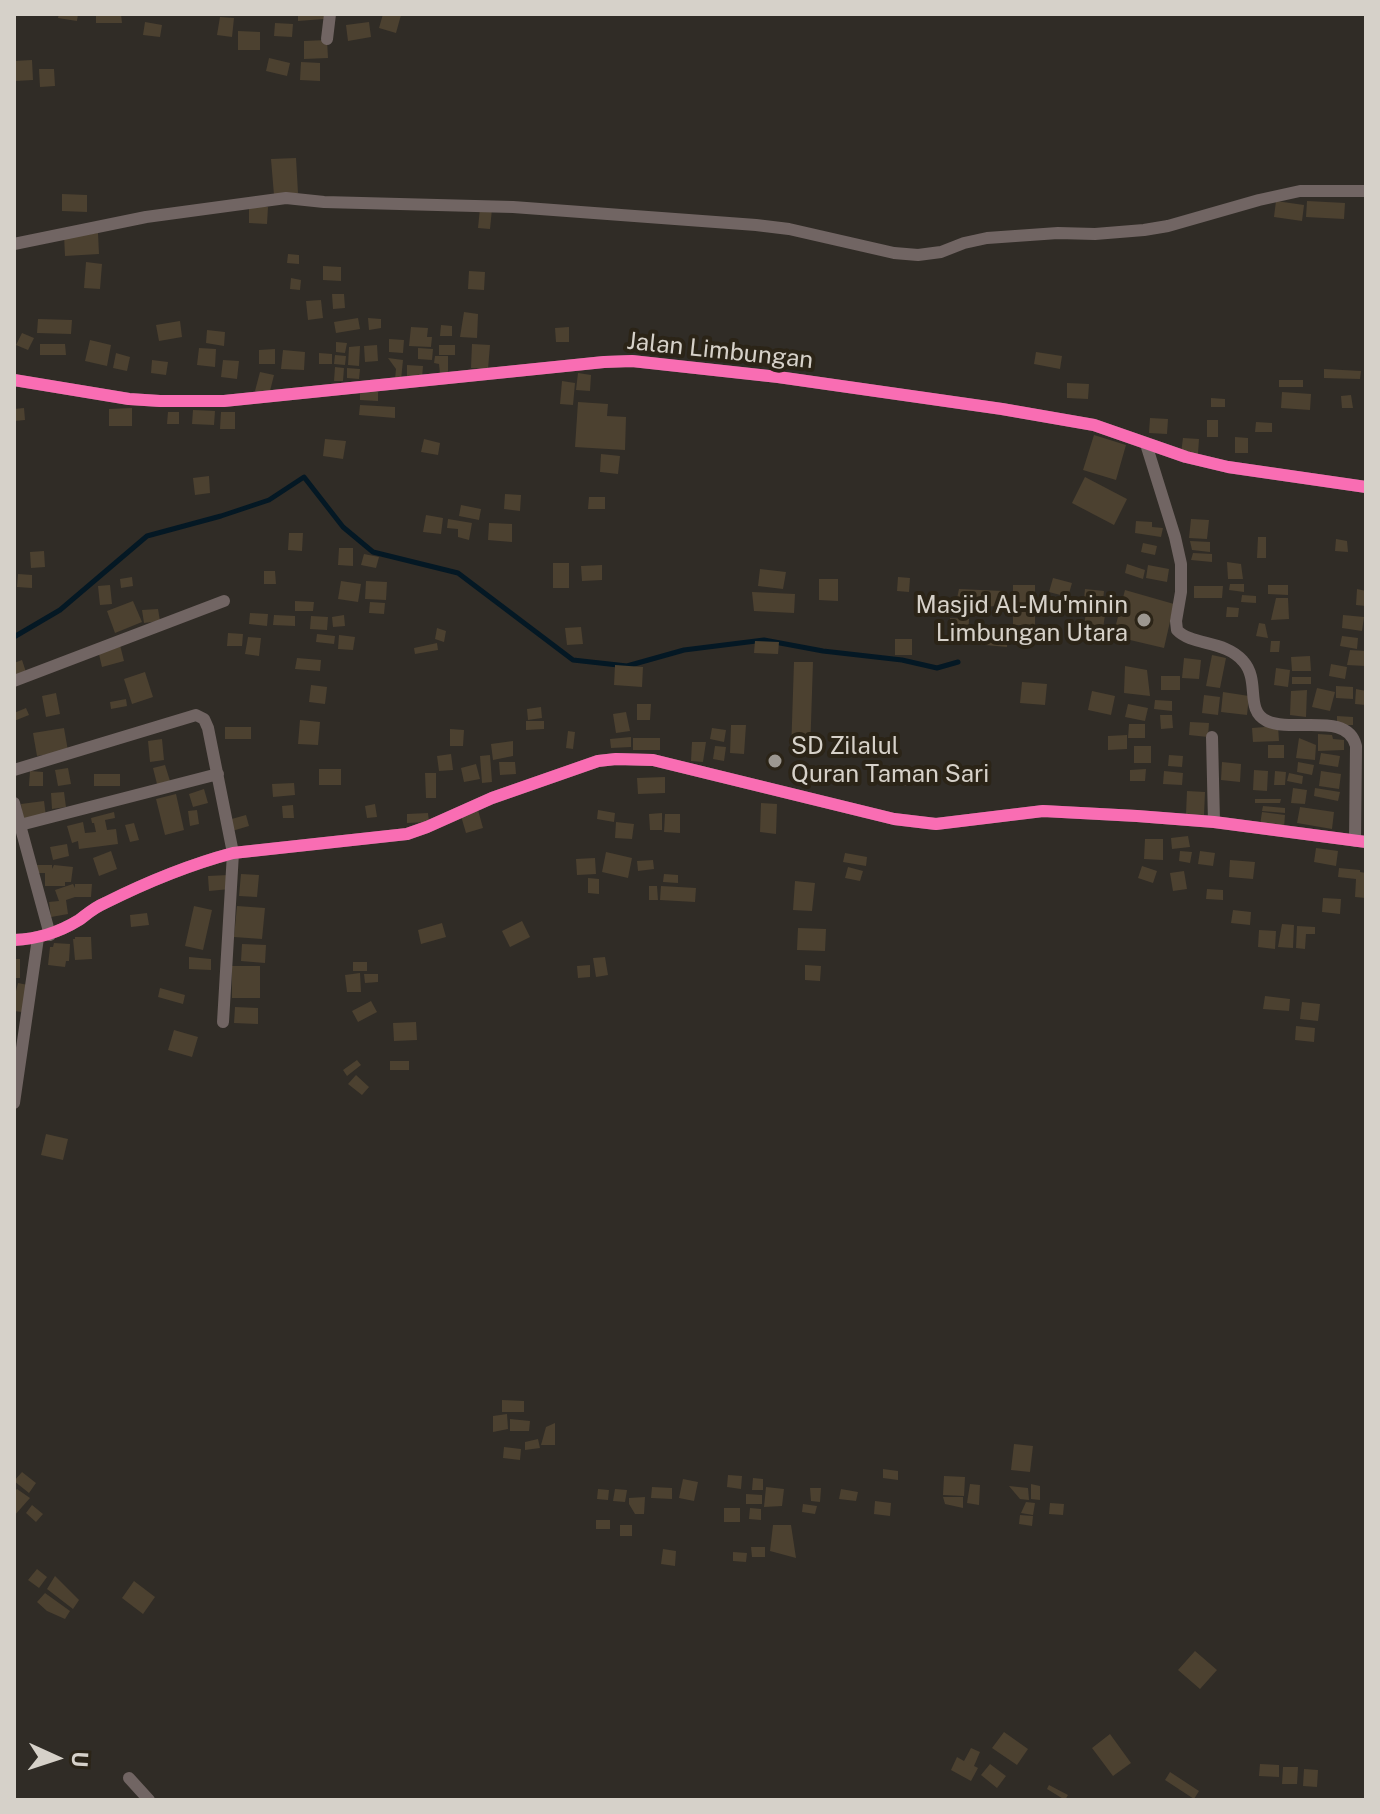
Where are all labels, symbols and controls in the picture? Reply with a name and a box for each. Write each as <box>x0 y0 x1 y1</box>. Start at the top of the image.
street label: Jalan Limbungan <box>625 327 815 375</box>
place label: Masjid Al-Mu'minin Limbungan Utara <box>916 592 1128 648</box>
marker: Masjid Al-Mu'minin Limbungan Utara <box>1135 611 1153 629</box>
place label: SD Zilalul Quran Taman Sari <box>791 733 989 789</box>
marker: SD Zilalul Quran Taman Sari <box>766 752 784 770</box>
north arrow <box>16 1718 96 1798</box>
text: U <box>67 1751 93 1768</box>

